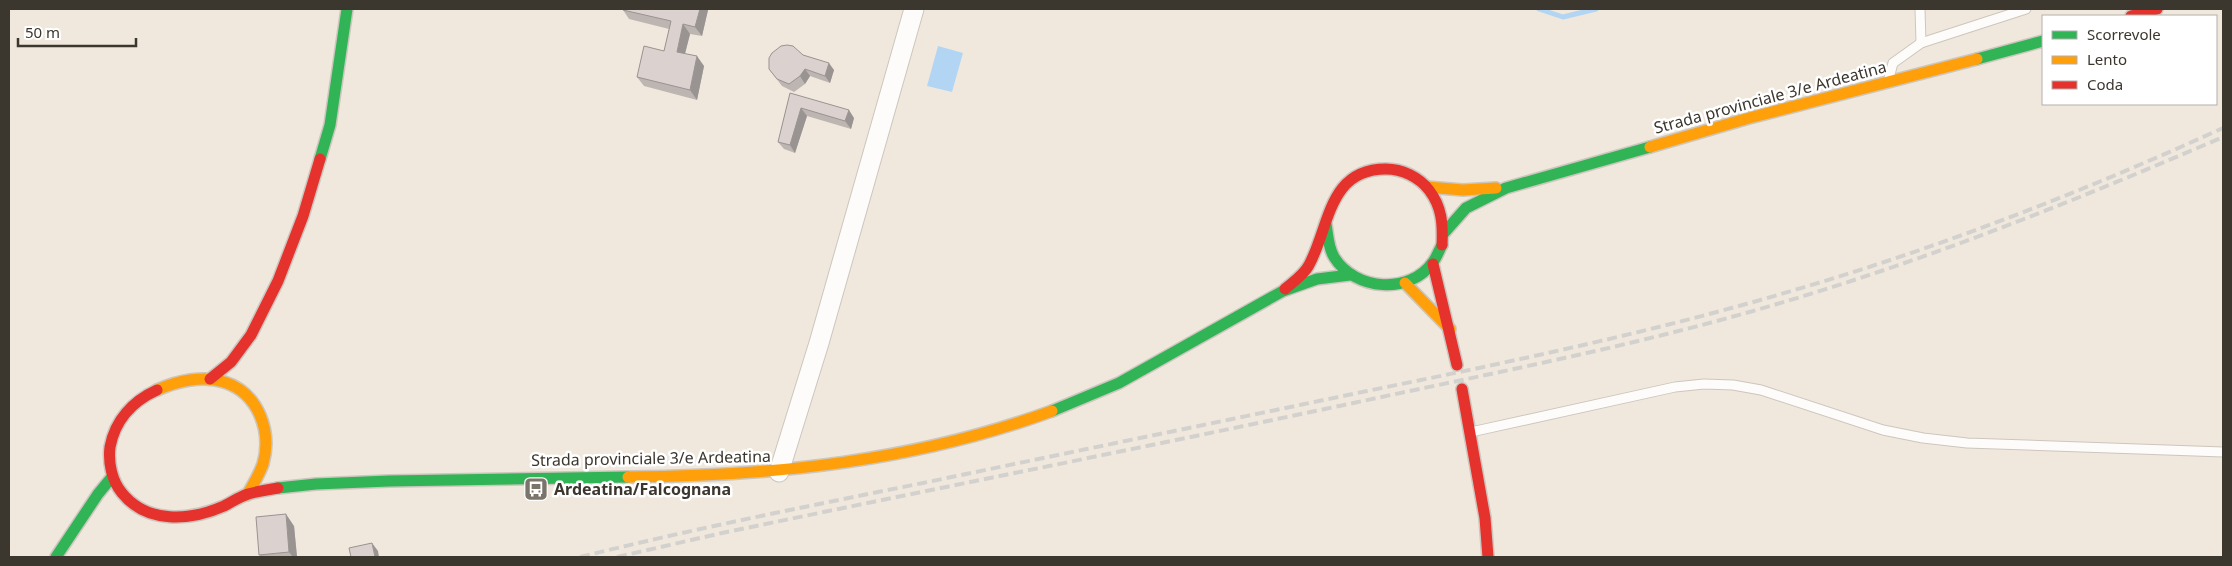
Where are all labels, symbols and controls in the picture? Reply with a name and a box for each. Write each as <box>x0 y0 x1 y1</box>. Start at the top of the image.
scale bar <box>18 15 135 47</box>
legend <box>2042 15 2217 105</box>
text: 50 m <box>25 22 60 42</box>
text: Scorrevole <box>2087 24 2161 44</box>
text: Lento <box>2087 49 2127 69</box>
street label: Strada provinciale 3/e Ardeatina <box>1651 55 1889 139</box>
text: Coda <box>2087 74 2123 94</box>
street label: Strada provinciale 3/e Ardeatina <box>531 445 771 471</box>
bus stop icon: Ardeatina/Falcognana <box>523 476 549 502</box>
place label: Ardeatina/Falcognana <box>554 478 731 500</box>

